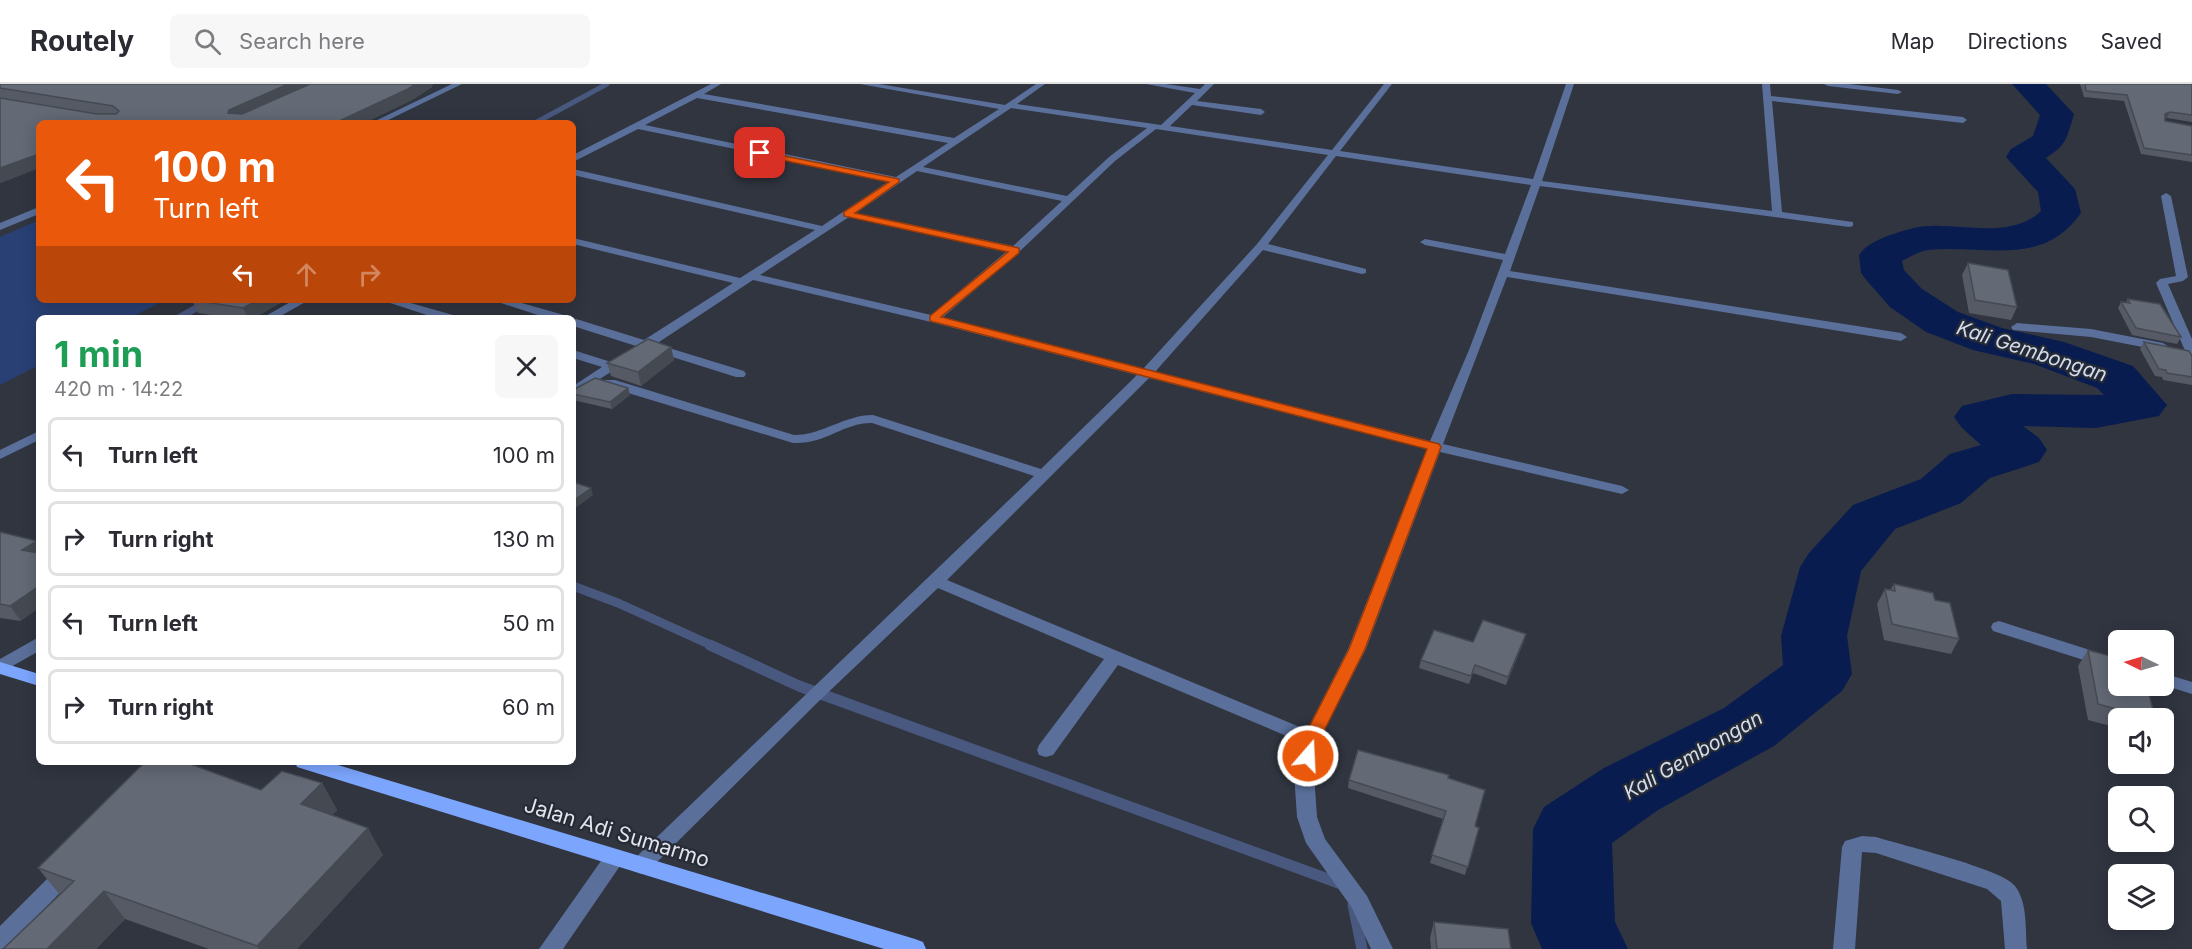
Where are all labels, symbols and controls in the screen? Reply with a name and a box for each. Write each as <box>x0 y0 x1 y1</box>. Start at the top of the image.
search box <box>170 14 590 68</box>
text: Routely <box>30 24 134 58</box>
icon: search <box>191 25 224 58</box>
text: Search here <box>239 28 365 54</box>
text: Map <box>1891 29 1934 54</box>
text: Directions <box>1967 29 2068 54</box>
text: Saved <box>2101 29 2162 54</box>
pin <box>734 127 785 178</box>
icon: arrive <box>743 136 776 169</box>
text: 100 m <box>153 141 276 192</box>
icon: left <box>54 144 132 222</box>
text: Turn left <box>153 192 259 225</box>
icon: left <box>227 258 260 291</box>
icon: ahead <box>290 258 323 291</box>
icon: right <box>353 258 386 291</box>
water label: Kali Gembongan <box>1954 315 2110 387</box>
text: 1 min <box>54 332 143 376</box>
button: close <box>495 335 558 398</box>
text: 420 m · 14:22 <box>54 377 183 401</box>
icon: left <box>57 438 90 471</box>
text: Turn left <box>108 442 198 468</box>
text: 100 m <box>493 442 555 468</box>
icon: right <box>57 522 90 555</box>
text: Turn right <box>108 526 214 552</box>
text: 130 m <box>493 526 555 552</box>
icon: left <box>57 606 90 639</box>
text: Turn left <box>108 610 198 636</box>
text: 50 m <box>502 610 555 636</box>
north arrow <box>2108 630 2174 696</box>
map controls <box>2108 630 2174 930</box>
icon: right <box>57 690 90 723</box>
text: Turn right <box>108 694 214 720</box>
text: 60 m <box>502 694 555 720</box>
water label: Kali Gembongan <box>1619 705 1767 805</box>
button: sound <box>2108 708 2174 774</box>
position arrow <box>1276 724 1340 788</box>
button: search <box>2108 786 2174 852</box>
street label: Jalan Adi Sumarmo <box>521 792 713 872</box>
button: layers <box>2108 864 2174 930</box>

